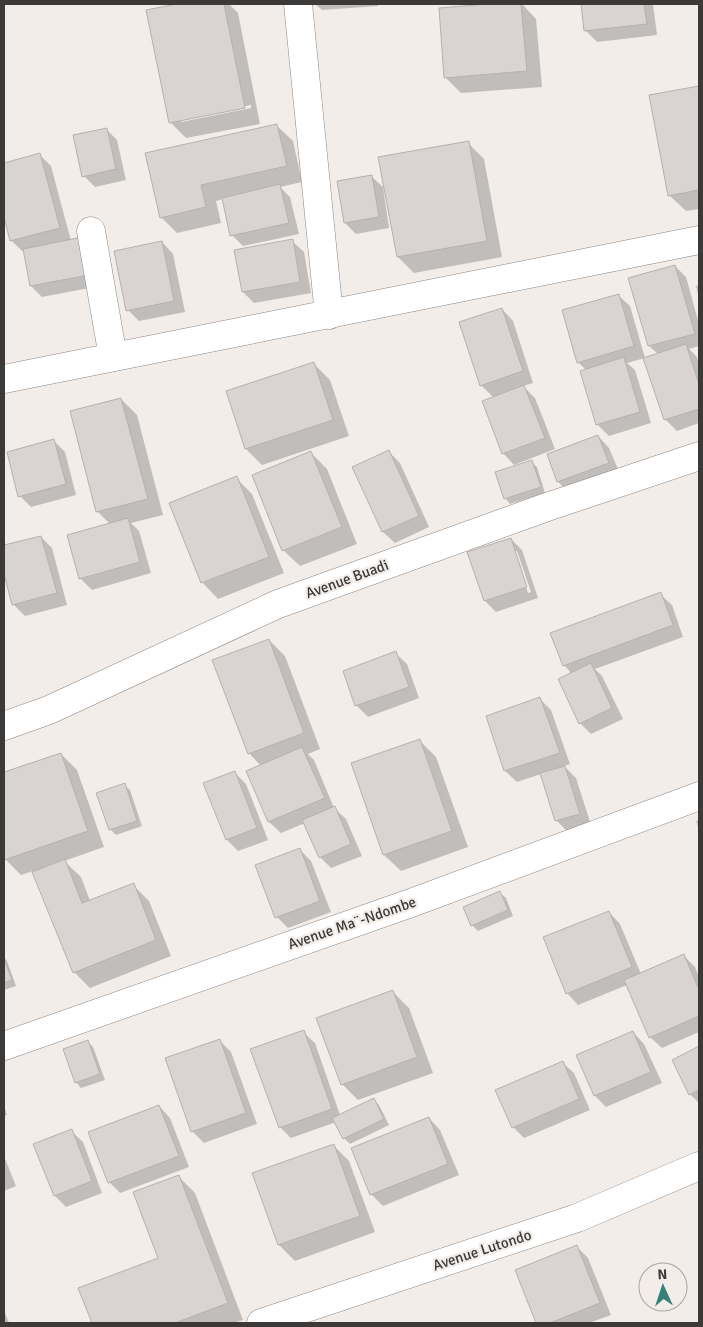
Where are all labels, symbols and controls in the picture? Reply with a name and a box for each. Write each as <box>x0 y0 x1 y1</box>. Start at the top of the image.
street label: Avenue Buadi <box>303 556 391 602</box>
street label: Avenue Ma¨-Ndombe <box>285 893 419 953</box>
street label: Avenue Lutondo <box>430 1226 534 1274</box>
north arrow <box>638 1262 688 1312</box>
text: N <box>657 1266 668 1283</box>

